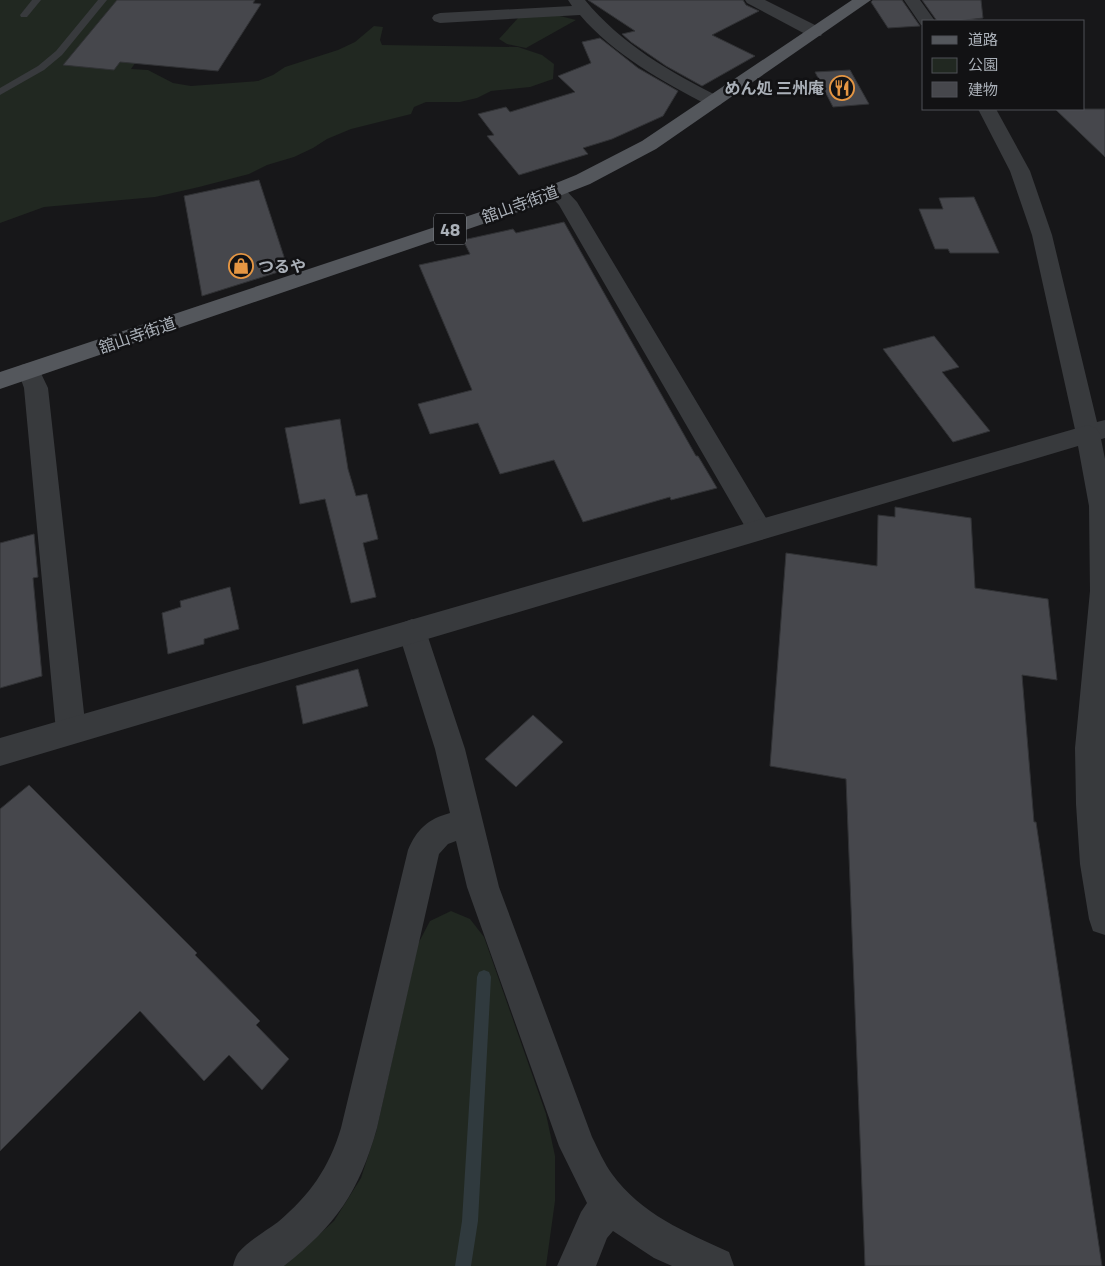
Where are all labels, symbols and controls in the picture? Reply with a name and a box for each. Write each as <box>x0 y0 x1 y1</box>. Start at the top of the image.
legend <box>922 20 1085 110</box>
text: 道路 <box>968 28 998 51</box>
text: 公園 <box>968 53 998 76</box>
restaurant icon: めん処 三州庵 <box>829 75 855 101</box>
place label: めん処 三州庵 <box>724 76 824 100</box>
text: 建物 <box>968 78 998 101</box>
street label: 舘山寺街道 <box>478 179 562 229</box>
road number: 48 <box>434 213 466 244</box>
shop icon: つるや <box>228 253 254 279</box>
place label: つるや <box>258 254 306 278</box>
street label: 舘山寺街道 <box>95 311 179 359</box>

